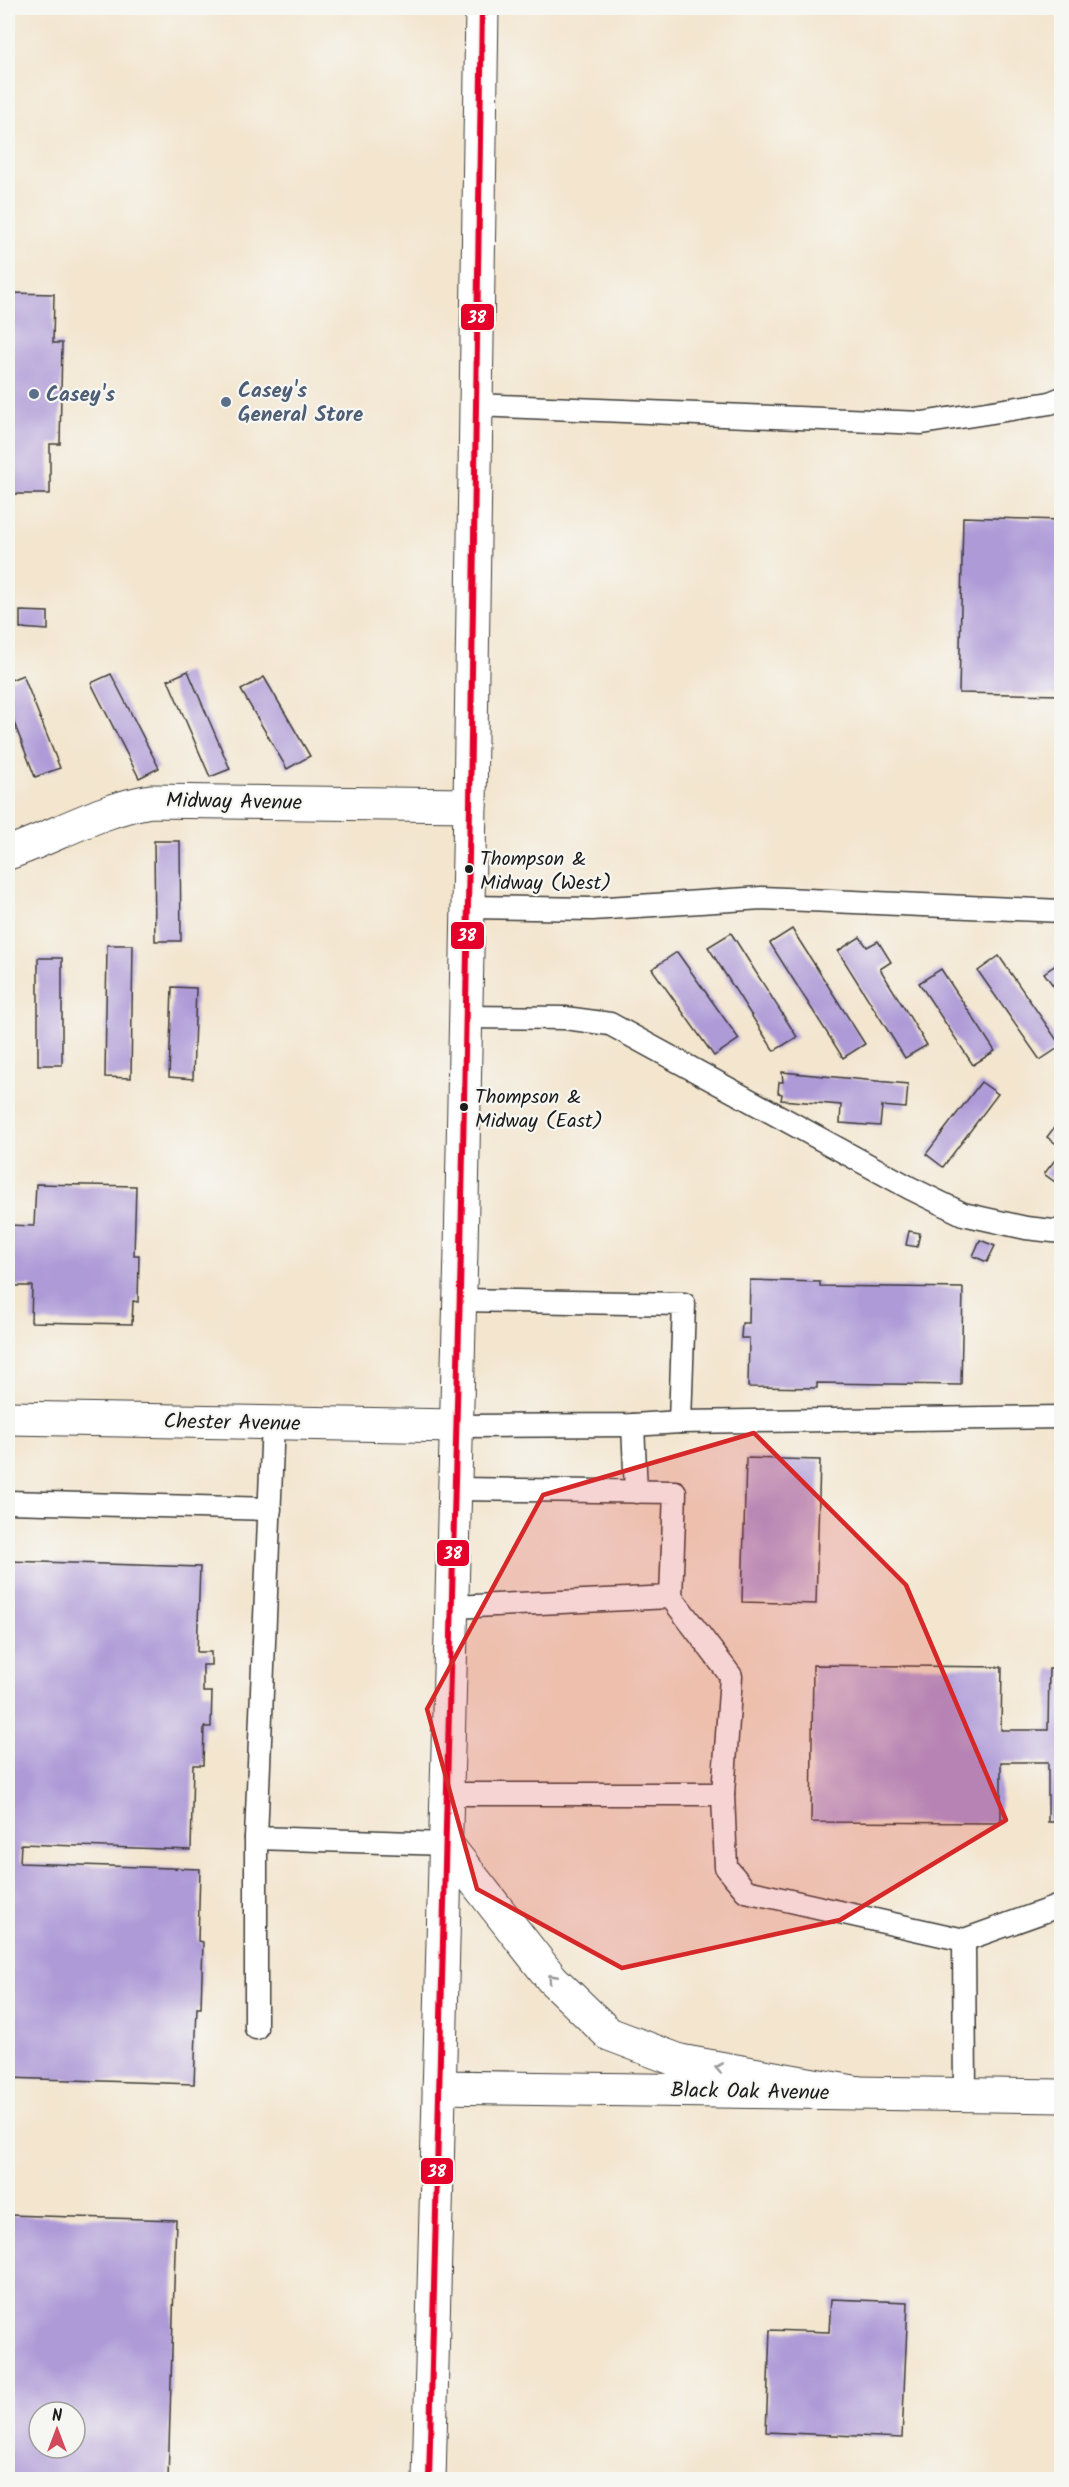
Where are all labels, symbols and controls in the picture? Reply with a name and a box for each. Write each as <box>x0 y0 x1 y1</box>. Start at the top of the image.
line badge: 38 <box>460 303 495 331</box>
text: 38 <box>467 306 487 331</box>
place label: Casey's General Store <box>238 375 363 432</box>
place label: Casey's <box>46 379 115 412</box>
marker: Casey's <box>27 387 41 401</box>
marker: Casey's General Store <box>219 395 233 409</box>
street label: Midway Avenue <box>166 785 303 820</box>
place label: Thompson & Midway (West) <box>480 844 611 900</box>
marker: Thompson & Midway (West) <box>463 863 475 875</box>
line badge: 38 <box>450 921 485 950</box>
text: 38 <box>457 924 477 949</box>
place label: Thompson & Midway (East) <box>475 1082 603 1138</box>
marker: Thompson & Midway (East) <box>458 1101 470 1113</box>
street label: Chester Avenue <box>163 1406 301 1441</box>
line badge: 38 <box>436 1539 470 1567</box>
text: 38 <box>443 1542 463 1567</box>
one-way arrow <box>548 1974 559 1985</box>
one-way arrow <box>714 2062 724 2074</box>
street label: Black Oak Avenue <box>670 2075 830 2110</box>
line badge: 38 <box>420 2157 454 2185</box>
text: 38 <box>427 2160 447 2185</box>
north arrow <box>27 2400 87 2460</box>
text: N <box>52 2404 62 2429</box>

